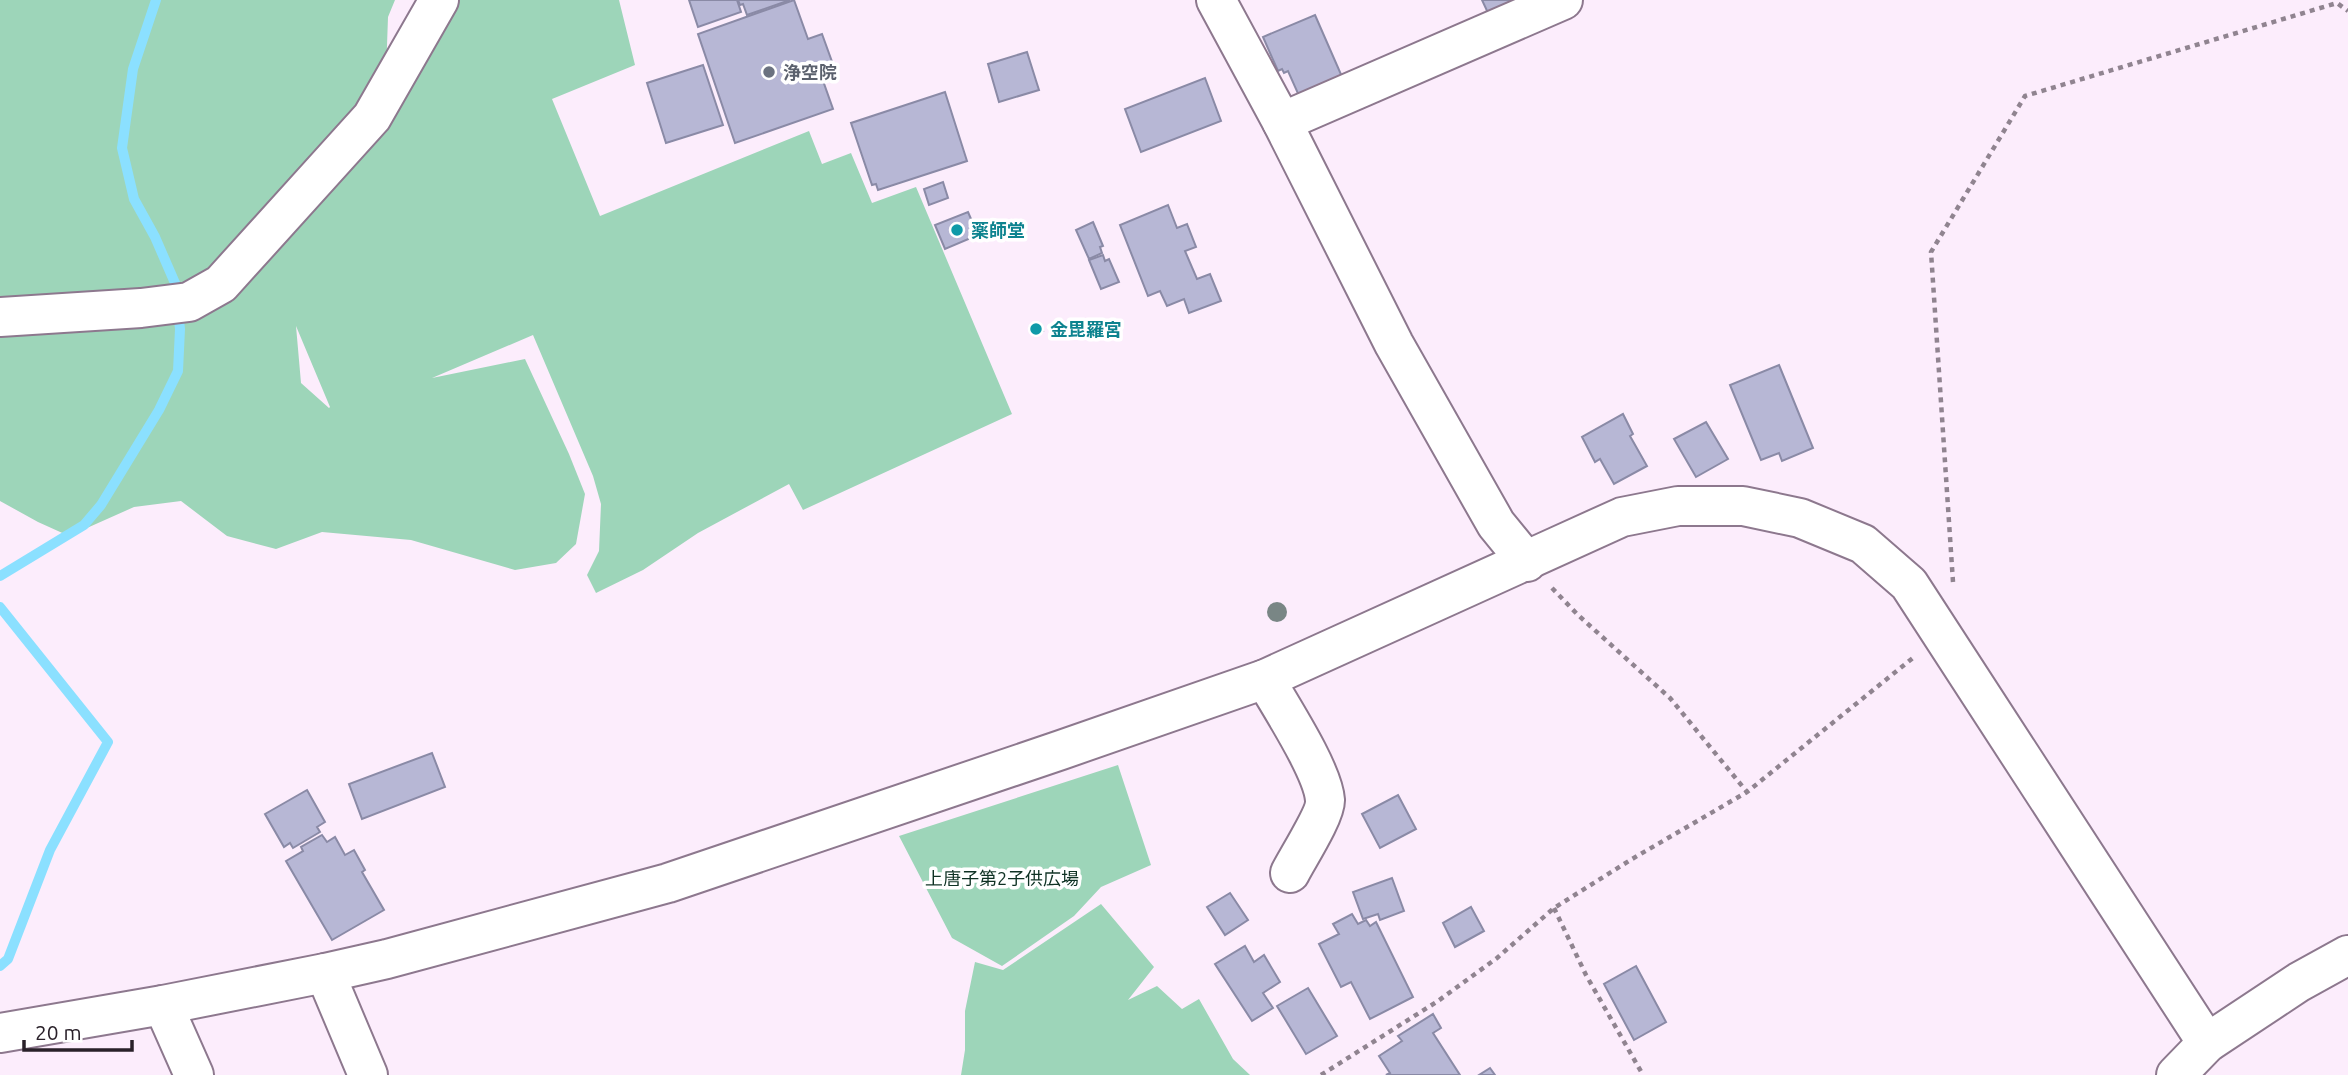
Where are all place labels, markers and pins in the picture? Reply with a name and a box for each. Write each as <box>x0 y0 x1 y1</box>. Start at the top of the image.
place label: 浄空院 <box>783 62 837 82</box>
marker: 浄空院 <box>761 64 777 80</box>
place label: 薬師堂 <box>971 220 1025 240</box>
marker: 薬師堂 <box>949 222 965 238</box>
place label: 金毘羅宮 <box>1050 319 1122 339</box>
marker: 金毘羅宮 <box>1028 321 1044 337</box>

